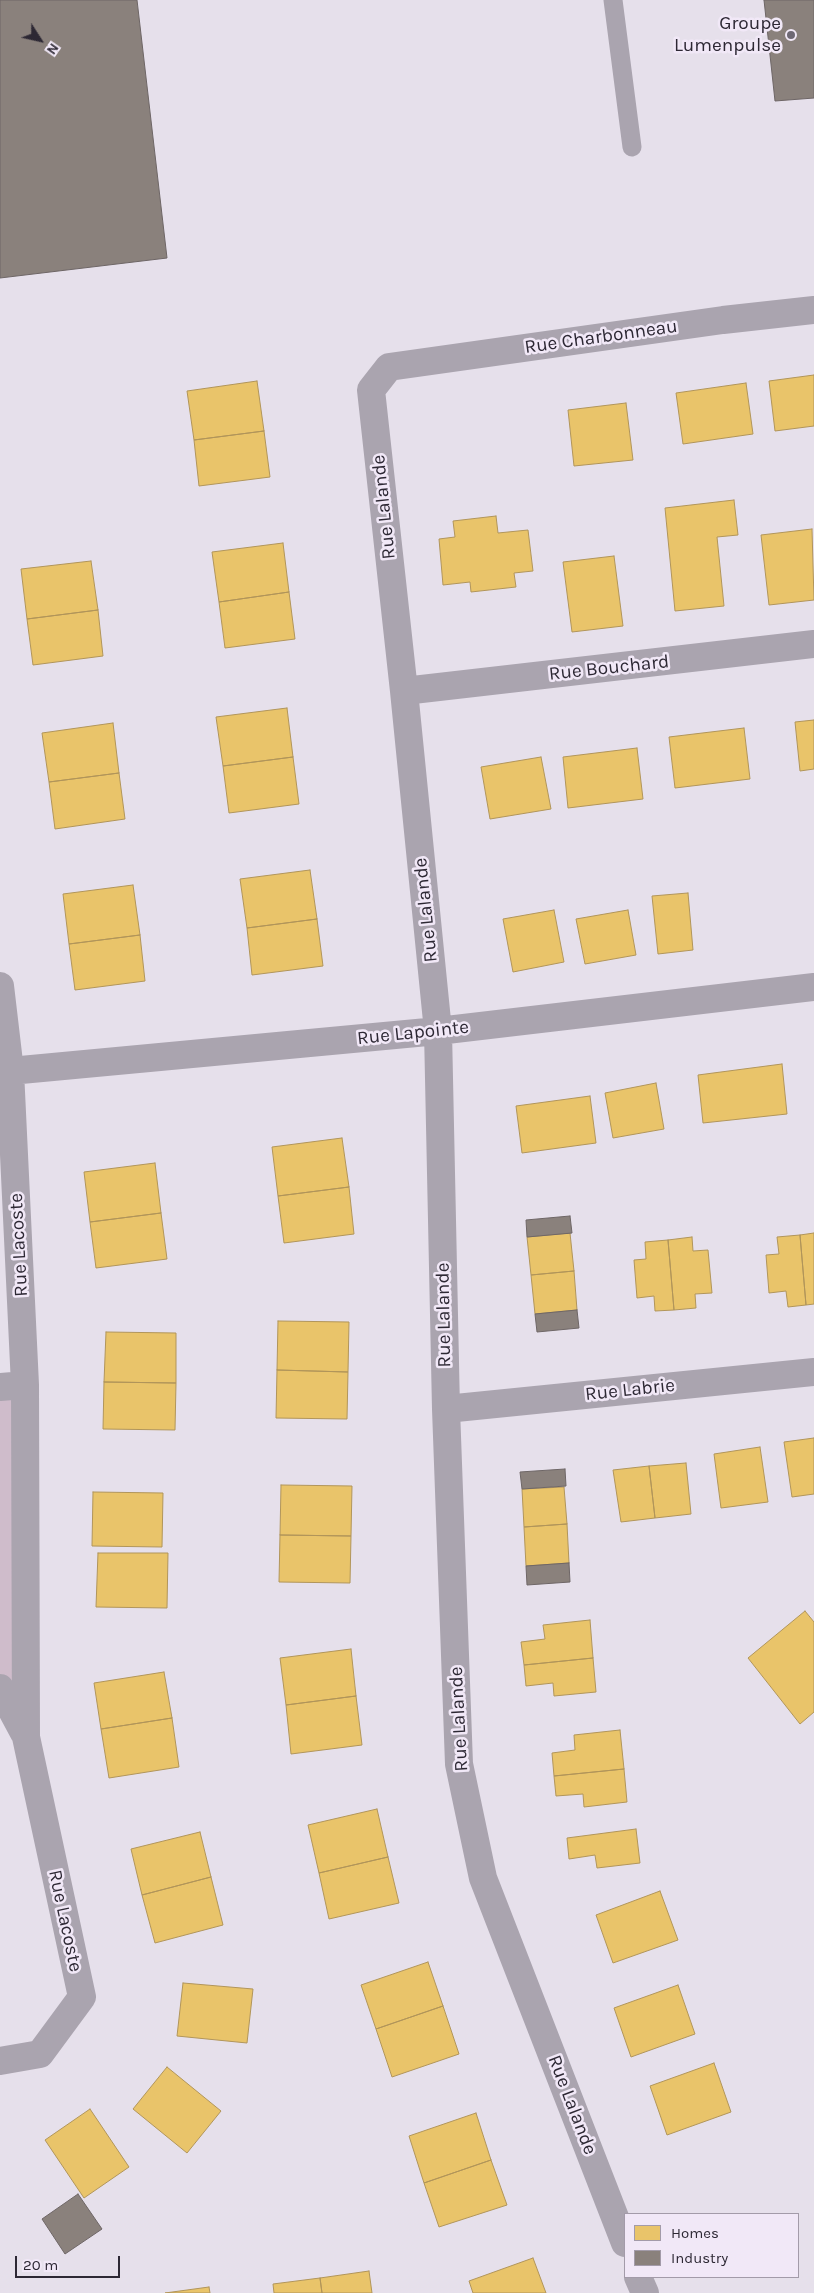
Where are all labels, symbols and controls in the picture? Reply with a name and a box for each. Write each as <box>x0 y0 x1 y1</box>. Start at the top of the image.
place label: Groupe Lumenpulse <box>674 13 781 57</box>
north arrow <box>15 15 65 65</box>
marker: Groupe Lumenpulse <box>785 29 797 41</box>
text: N <box>43 40 63 58</box>
street label: Rue Charbonneau <box>523 315 679 359</box>
street label: Rue Lalande <box>367 454 401 560</box>
street label: Rue Bouchard <box>548 650 670 686</box>
street label: Rue Lalande <box>409 857 443 963</box>
street label: Rue Lapointe <box>356 1016 470 1050</box>
street label: Rue Lacoste <box>5 1193 33 1297</box>
street label: Rue Lalande <box>432 1262 456 1368</box>
street label: Rue Labrie <box>584 1374 676 1406</box>
street label: Rue Lalande <box>445 1666 473 1772</box>
street label: Rue Lacoste <box>43 1868 87 1974</box>
street label: Rue Lalande <box>543 2052 601 2158</box>
legend <box>624 2213 799 2278</box>
text: Homes <box>671 2224 719 2242</box>
scale bar <box>18 2246 122 2278</box>
text: Industry <box>671 2249 728 2267</box>
text: 20 m <box>23 2256 58 2274</box>

